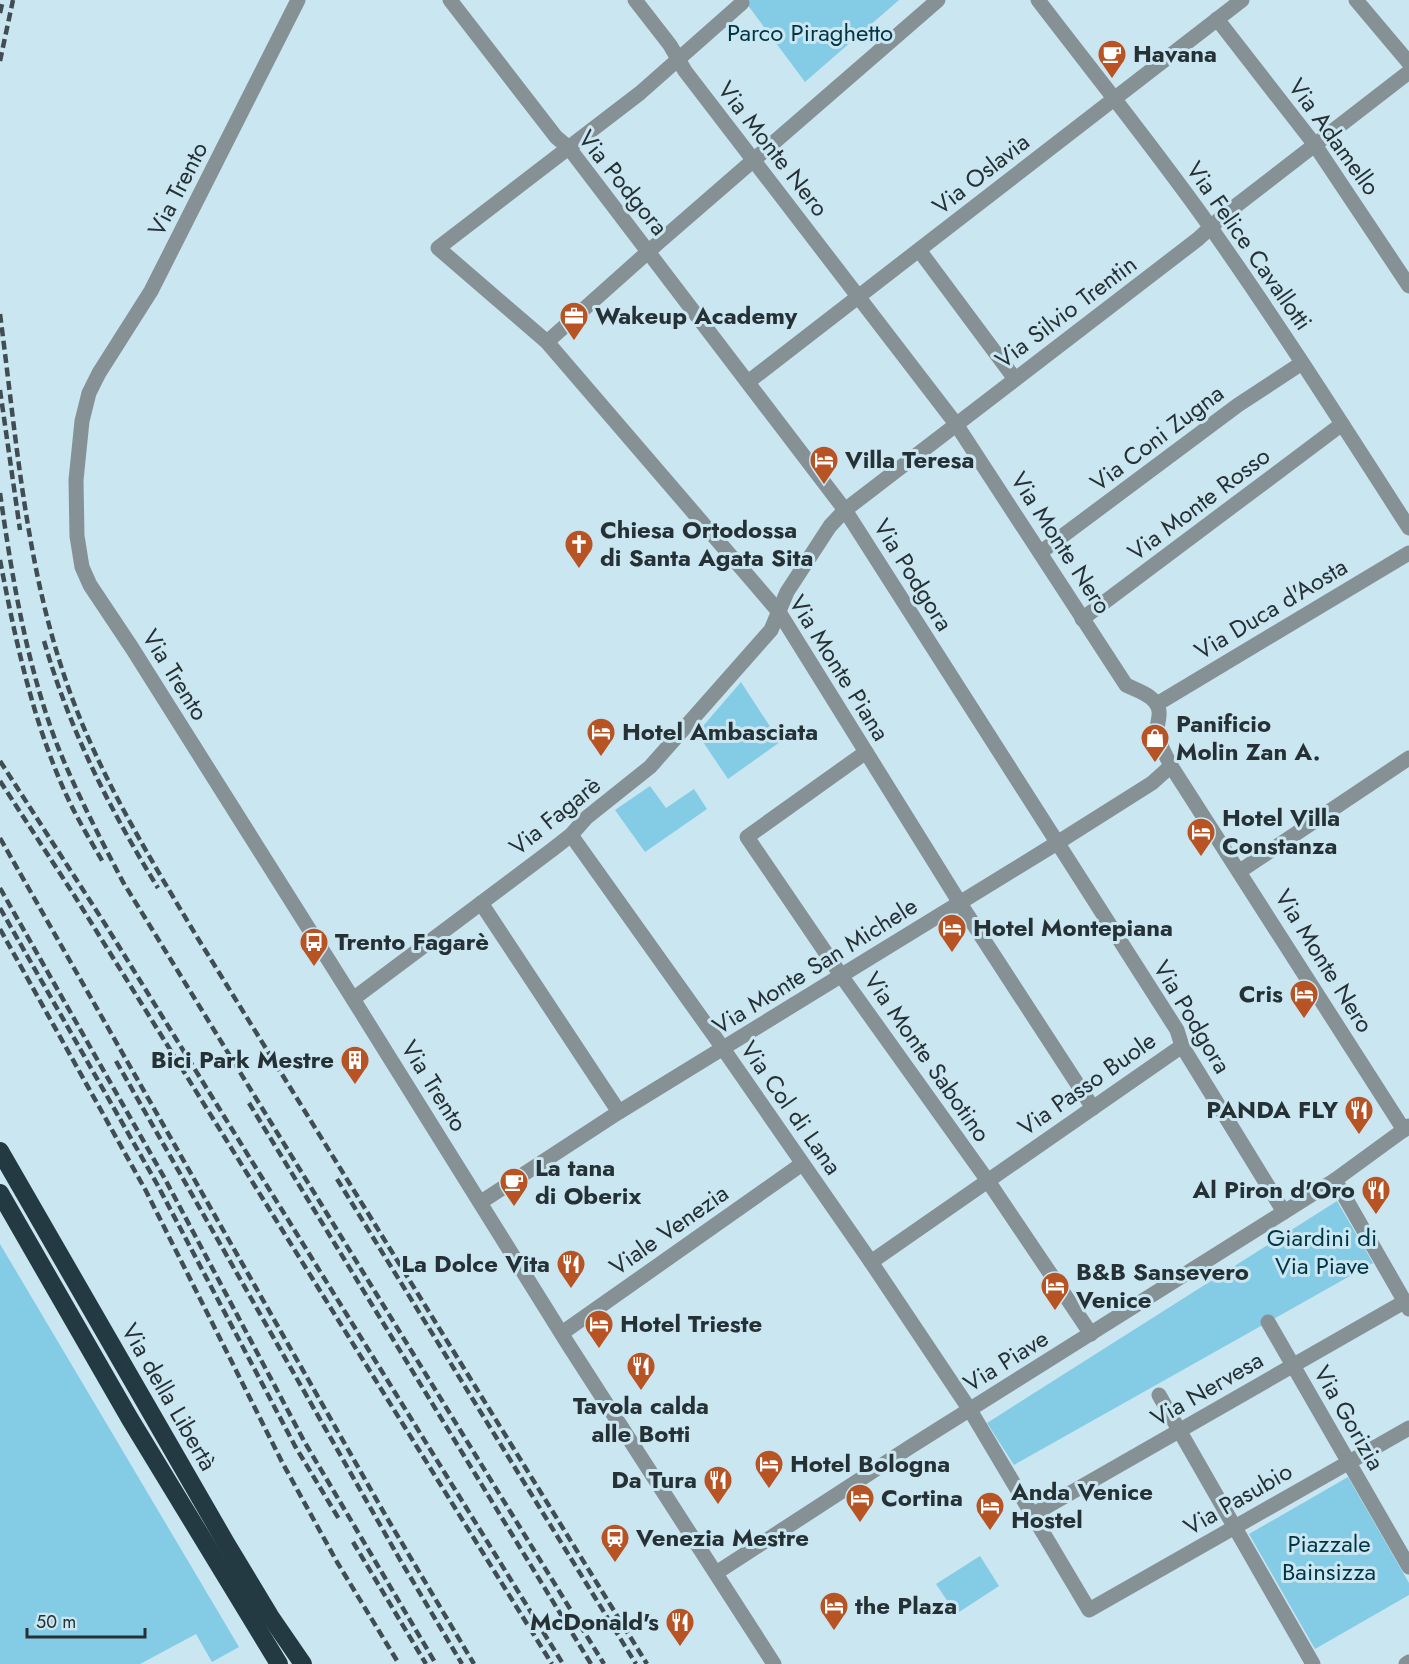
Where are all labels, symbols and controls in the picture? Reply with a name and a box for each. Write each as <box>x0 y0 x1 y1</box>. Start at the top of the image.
park label: Parco Piraghetto <box>727 15 893 50</box>
place label: Havana <box>1133 36 1217 71</box>
cafe icon: Havana <box>1096 38 1128 80</box>
street label: Via Adamello <box>1280 71 1389 202</box>
street label: Via Monte Nero <box>709 74 837 224</box>
street label: Via Podgora <box>570 122 677 243</box>
street label: Via Oslavia <box>925 124 1037 223</box>
street label: Via Trento <box>139 135 216 242</box>
street label: Via Felice Cavallotti <box>1178 154 1321 337</box>
street label: Via Silvio Trentin <box>987 247 1144 377</box>
place label: Wakeup Academy <box>595 298 798 333</box>
office icon: Wakeup Academy <box>558 300 590 342</box>
street label: Via Coni Zugna <box>1083 376 1231 499</box>
street label: Via Monte Rosso <box>1120 438 1277 569</box>
place label: Villa Teresa <box>844 442 974 477</box>
hotel icon: Villa Teresa <box>808 444 840 486</box>
street label: Via Monte Nero <box>1002 465 1121 621</box>
place label: Chiesa Ortodossa di Santa Agata Sita <box>600 512 813 575</box>
street label: Via Podgora <box>865 512 962 638</box>
church icon: Chiesa Ortodossa di Santa Agata Sita <box>563 528 595 570</box>
street label: Via Duca d'Aosta <box>1188 549 1354 668</box>
street label: Via Monte Piana <box>781 588 898 748</box>
street label: Via Trento <box>134 622 217 727</box>
place label: Panificio Molin Zan A. <box>1176 706 1321 769</box>
place label: Hotel Ambasciata <box>622 714 818 749</box>
hotel icon: Hotel Ambasciata <box>585 716 617 758</box>
shop icon: Panificio Molin Zan A. <box>1139 722 1171 764</box>
street label: Via Fagarè <box>501 768 608 864</box>
place label: Hotel Villa Constanza <box>1222 800 1340 863</box>
hotel icon: Hotel Villa Constanza <box>1185 816 1217 858</box>
street label: Via Monte Nero <box>1266 882 1383 1039</box>
street label: Via Monte San Michele <box>705 888 924 1043</box>
place label: Hotel Montepiana <box>973 910 1173 945</box>
hotel icon: Hotel Montepiana <box>936 912 968 954</box>
place label: Trento Fagarè <box>335 924 489 959</box>
bus stop icon: Trento Fagarè <box>298 926 330 968</box>
street label: Via Podgora <box>1145 953 1240 1080</box>
street label: Via Monte Sabotino <box>856 965 999 1149</box>
place label: Cris <box>1239 976 1283 1011</box>
hotel icon: Cris <box>1288 978 1320 1020</box>
street label: Via Passo Buole <box>1011 1023 1163 1144</box>
street label: Via Trento <box>393 1033 476 1138</box>
street label: Via Col di Lana <box>732 1033 851 1182</box>
place label: Bici Park Mestre <box>151 1042 334 1077</box>
building icon: Bici Park Mestre <box>339 1044 371 1086</box>
place label: PANDA FLY <box>1206 1092 1338 1127</box>
restaurant icon: PANDA FLY <box>1343 1094 1375 1136</box>
place label: La tana di Oberix <box>535 1150 641 1213</box>
cafe icon: La tana di Oberix <box>498 1166 530 1208</box>
place label: Al Piron d'Oro <box>1192 1172 1355 1207</box>
restaurant icon: Al Piron d'Oro <box>1360 1174 1392 1216</box>
street label: Viale Venezia <box>602 1176 735 1284</box>
park label: Giardini di Via Piave <box>1267 1220 1377 1283</box>
place label: La Dolce Vita <box>401 1246 550 1281</box>
restaurant icon: La Dolce Vita <box>555 1248 587 1290</box>
place label: B&B Sansevero Venice <box>1075 1254 1249 1317</box>
hotel icon: B&B Sansevero Venice <box>1039 1270 1071 1312</box>
place label: Hotel Trieste <box>620 1306 762 1341</box>
hotel icon: Hotel Trieste <box>583 1308 615 1350</box>
street label: Via della Libertà <box>113 1316 226 1477</box>
street label: Via Piave <box>957 1321 1055 1400</box>
street label: Via Nervesa <box>1144 1342 1269 1435</box>
restaurant icon: Tavola calda alle Botti <box>625 1350 657 1392</box>
street label: Via Gorizia <box>1305 1359 1394 1477</box>
place label: Tavola calda alle Botti <box>573 1388 709 1451</box>
place label: Hotel Bologna <box>790 1446 950 1481</box>
hotel icon: Hotel Bologna <box>753 1448 785 1490</box>
street label: Via Pasubio <box>1177 1453 1299 1544</box>
place label: Da Tura <box>611 1462 697 1497</box>
restaurant icon: Da Tura <box>702 1464 734 1506</box>
place label: Anda Venice Hostel <box>1010 1474 1153 1537</box>
place label: Cortina <box>881 1480 963 1515</box>
hotel icon: Cortina <box>844 1482 876 1524</box>
hotel icon: Anda Venice Hostel <box>974 1490 1006 1532</box>
place label: Venezia Mestre <box>635 1520 809 1555</box>
station icon: Venezia Mestre <box>599 1522 631 1564</box>
park label: Piazzale Bainsizza <box>1282 1526 1376 1589</box>
place label: the Plaza <box>855 1588 957 1623</box>
hotel icon: the Plaza <box>818 1590 850 1632</box>
scale bar <box>27 1601 146 1639</box>
place label: McDonald's <box>530 1604 659 1639</box>
restaurant icon: McDonald's <box>664 1606 696 1648</box>
text: 50 m <box>36 1609 76 1635</box>

